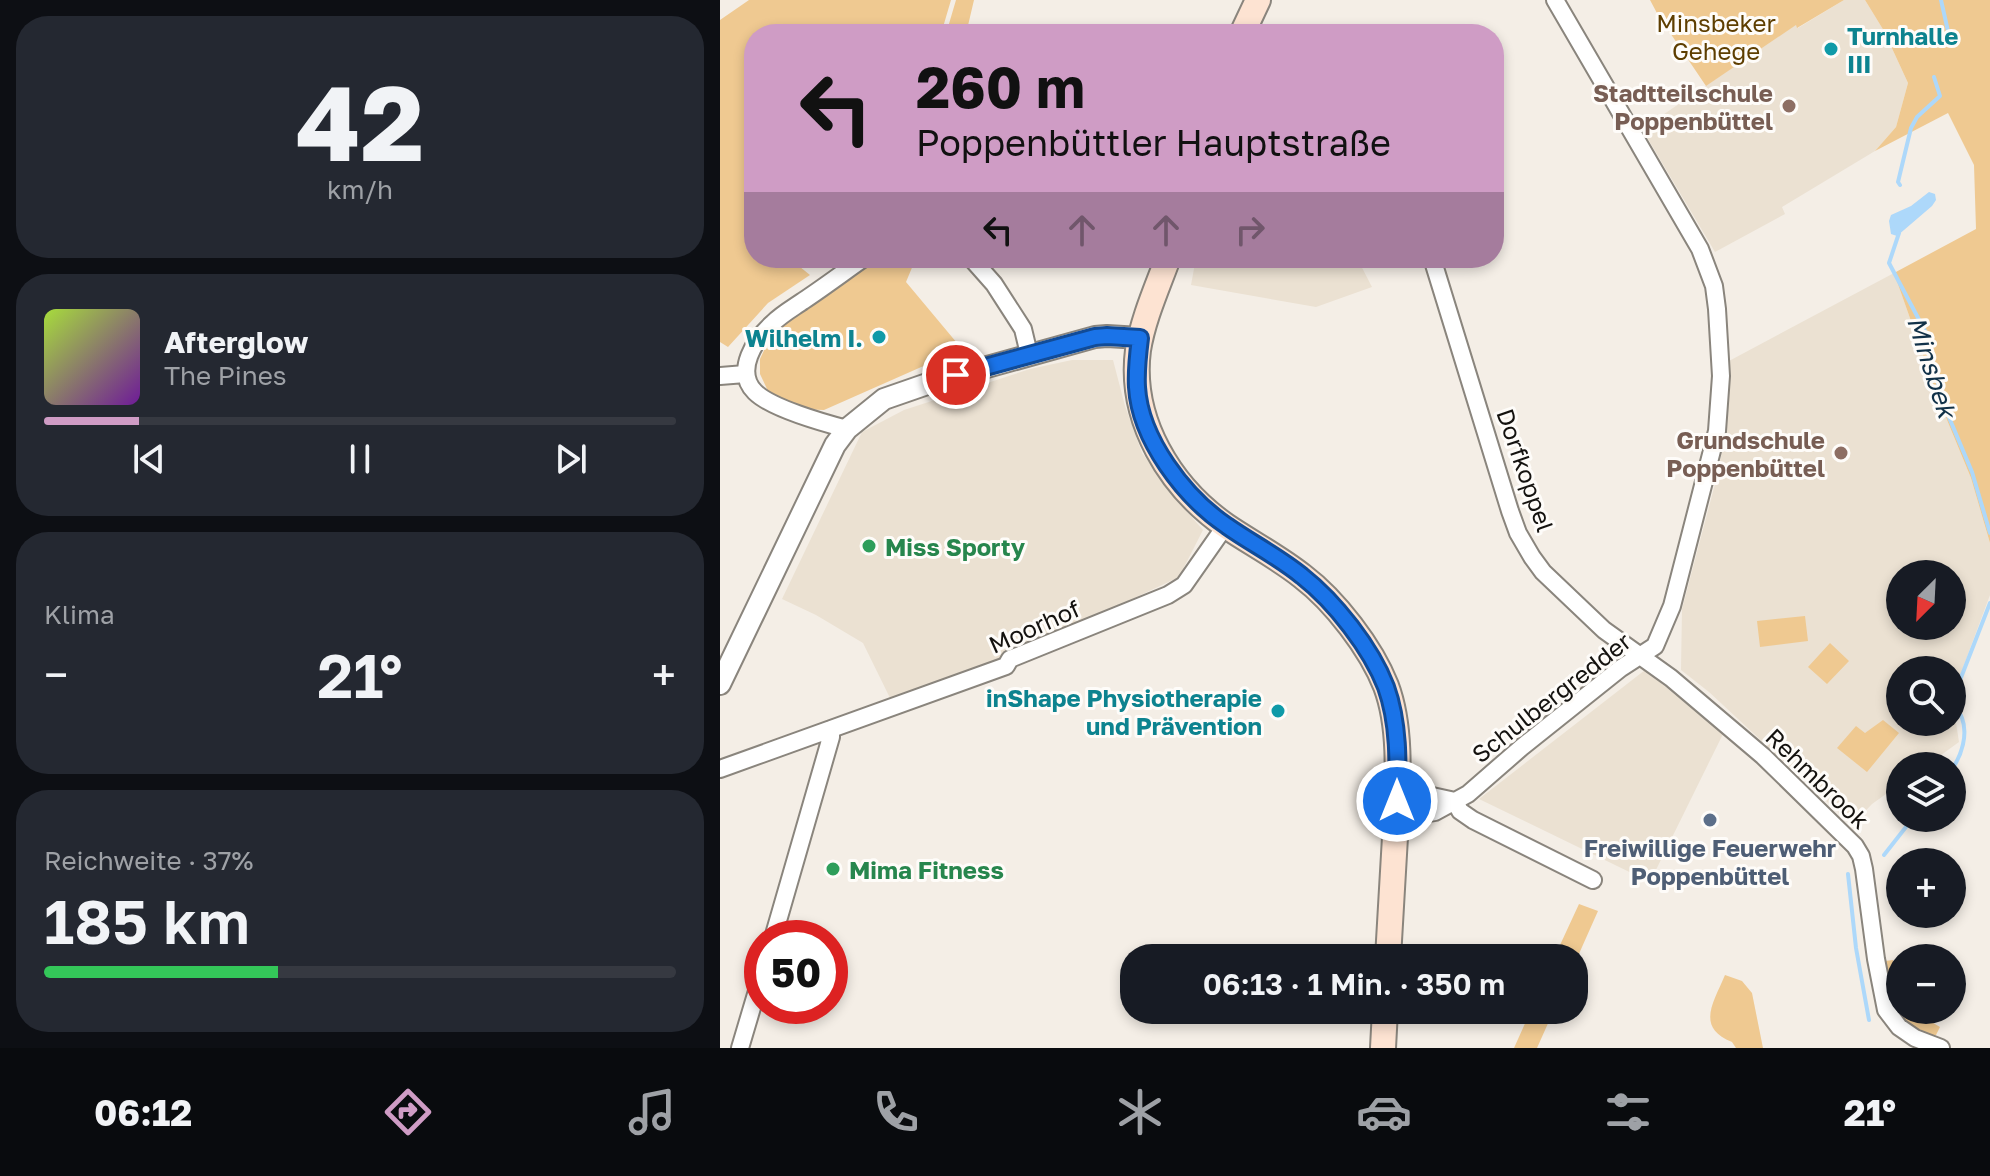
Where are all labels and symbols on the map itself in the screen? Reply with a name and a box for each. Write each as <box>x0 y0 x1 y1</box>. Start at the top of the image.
park label: Minsbeker Gehege <box>1656 8 1776 65</box>
place label: Turnhalle III <box>1847 21 1958 78</box>
marker: Turnhalle III <box>1822 40 1840 58</box>
place label: Stadtteilschule Poppenbüttel <box>1593 78 1773 135</box>
marker: Stadtteilschule Poppenbüttel <box>1780 97 1798 115</box>
water label: Minsbek <box>1901 312 1964 424</box>
place label: Wilhelm I. <box>745 323 863 352</box>
marker: Wilhelm I. <box>870 328 888 346</box>
pin <box>922 341 990 409</box>
street label: Dorfkoppel <box>1491 405 1561 535</box>
place label: Grundschule Poppenbüttel <box>1666 425 1825 482</box>
marker: Grundschule Poppenbüttel <box>1832 444 1850 462</box>
place label: Miss Sporty <box>885 532 1026 561</box>
marker: Miss Sporty <box>860 537 878 555</box>
north arrow <box>1886 560 1966 640</box>
street label: Moorhof <box>984 593 1084 659</box>
street label: Schulbergredder <box>1466 626 1636 768</box>
place label: inShape Physiotherapie und Prävention <box>986 683 1262 740</box>
marker: inShape Physiotherapie und Prävention <box>1269 702 1287 720</box>
street label: Rehmbrook <box>1760 722 1876 834</box>
position arrow <box>1355 759 1439 843</box>
marker: Freiwillige Feuerwehr Poppenbüttel <box>1701 811 1719 829</box>
place label: Freiwillige Feuerwehr Poppenbüttel <box>1584 833 1836 890</box>
place label: Mima Fitness <box>849 855 1004 884</box>
marker: Mima Fitness <box>824 860 842 878</box>
speed limit sign: 50 <box>744 920 848 1024</box>

